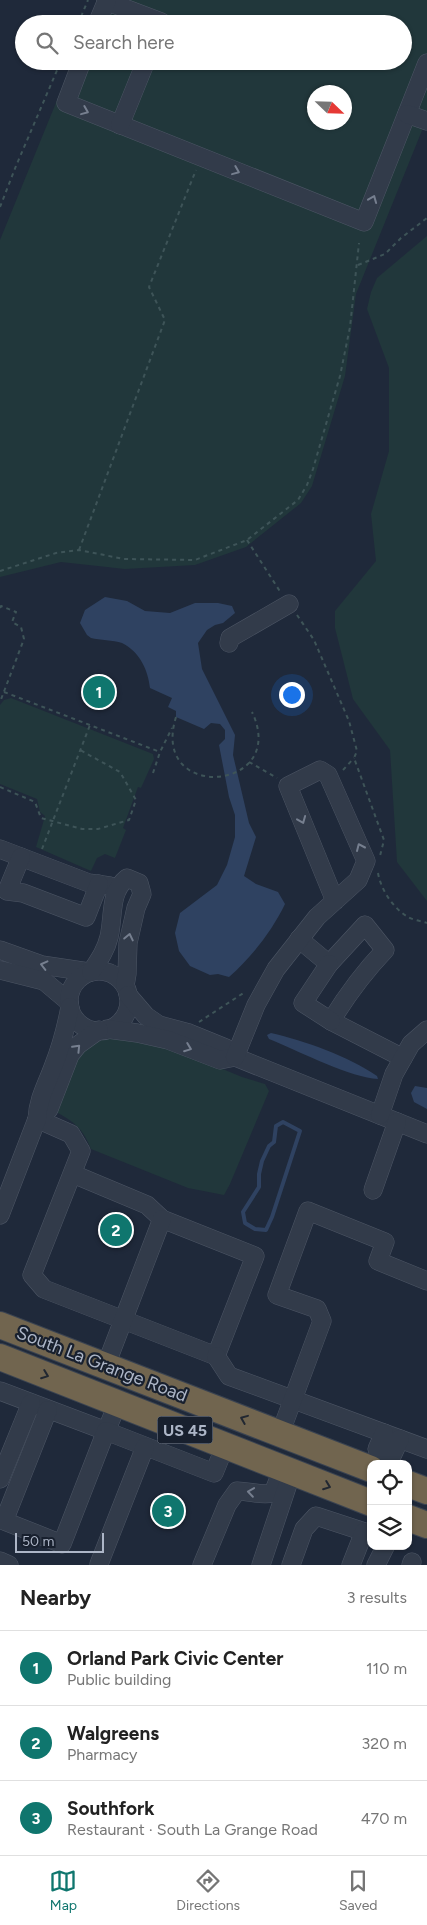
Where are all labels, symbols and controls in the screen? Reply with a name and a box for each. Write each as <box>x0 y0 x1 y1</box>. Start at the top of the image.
search box <box>15 15 412 70</box>
icon: search <box>33 29 61 57</box>
text: Search here <box>73 31 175 54</box>
north arrow <box>307 85 352 130</box>
one-way arrow <box>80 105 89 115</box>
one-way arrow <box>231 165 240 175</box>
one-way arrow <box>367 195 378 204</box>
pin: 1 <box>83 673 115 711</box>
your location <box>279 682 305 708</box>
one-way arrow <box>297 816 307 824</box>
one-way arrow <box>355 843 366 852</box>
one-way arrow <box>124 933 134 942</box>
one-way arrow <box>39 960 48 971</box>
one-way arrow <box>183 1041 192 1052</box>
one-way arrow <box>71 1045 80 1054</box>
pin: 2 <box>100 1211 132 1249</box>
street label: South La Grange Road <box>14 1321 190 1407</box>
one-way arrow <box>41 1369 49 1379</box>
one-way arrow <box>240 1415 249 1426</box>
road number: US 45 <box>158 1416 212 1444</box>
map controls <box>367 1460 412 1550</box>
button: locate <box>367 1460 412 1505</box>
one-way arrow <box>322 1479 331 1490</box>
one-way arrow <box>246 1488 255 1498</box>
pin: 3 <box>152 1492 184 1530</box>
button: layers <box>367 1505 412 1550</box>
scale bar <box>15 1530 104 1553</box>
text: 50 m <box>22 1533 54 1550</box>
text: Nearby <box>20 1585 91 1610</box>
text: 3 results <box>347 1588 407 1607</box>
text: Orland Park Civic Center <box>67 1647 283 1670</box>
text: 1 <box>33 1659 39 1678</box>
text: 110 m <box>366 1659 407 1678</box>
text: Public building <box>67 1670 171 1689</box>
text: Walgreens <box>67 1722 159 1745</box>
text: 2 <box>31 1734 41 1753</box>
text: 320 m <box>362 1734 407 1753</box>
text: Pharmacy <box>67 1745 137 1764</box>
text: Southfork <box>67 1797 155 1820</box>
text: 3 <box>32 1809 40 1828</box>
text: 470 m <box>361 1809 407 1828</box>
text: Restaurant · South La Grange Road <box>67 1820 318 1839</box>
tab: Map <box>49 1867 77 1914</box>
tab: Directions <box>176 1867 240 1914</box>
tab: Saved <box>339 1867 378 1914</box>

